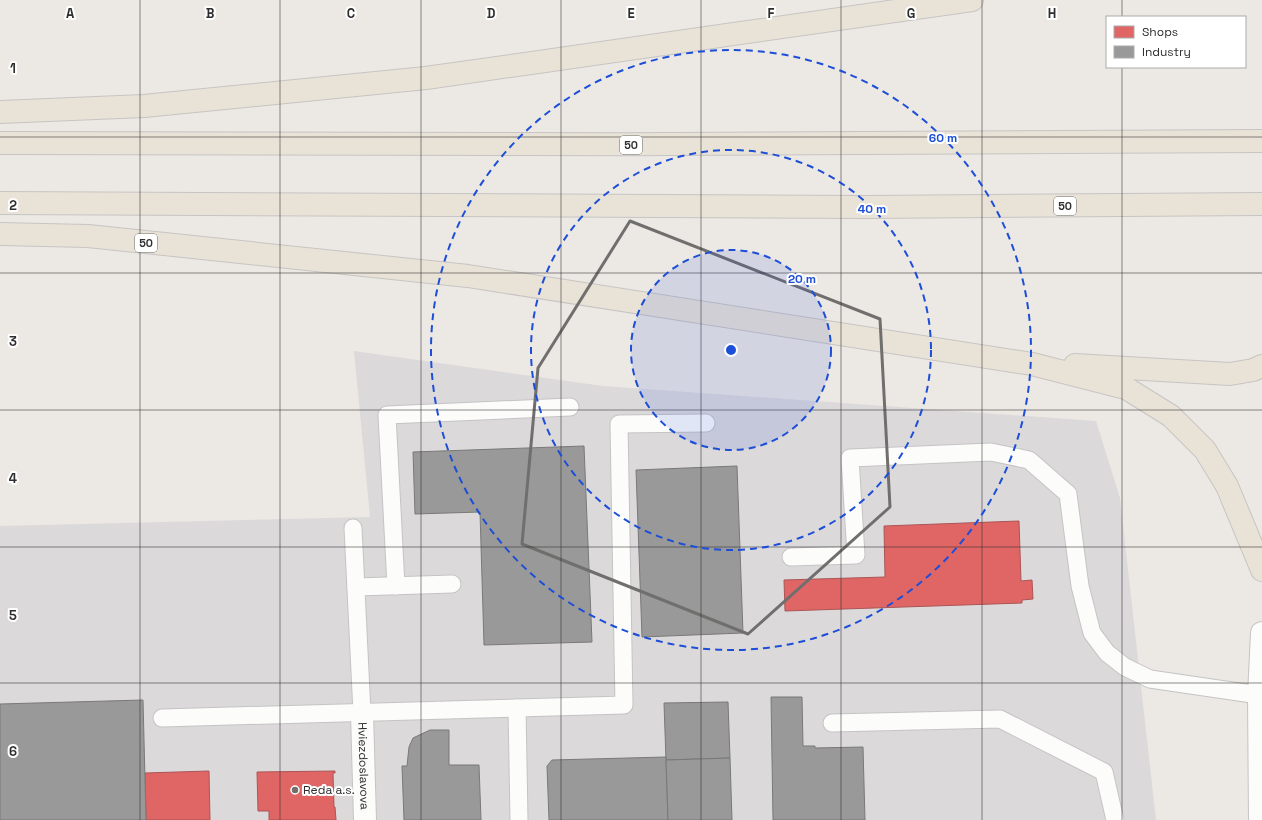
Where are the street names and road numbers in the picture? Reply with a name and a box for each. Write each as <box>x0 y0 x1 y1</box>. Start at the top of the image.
road number: 50 <box>620 136 642 154</box>
road number: 50 <box>1054 197 1076 215</box>
road number: 50 <box>135 234 157 252</box>
street label: Hviezdoslavova <box>354 722 373 810</box>

